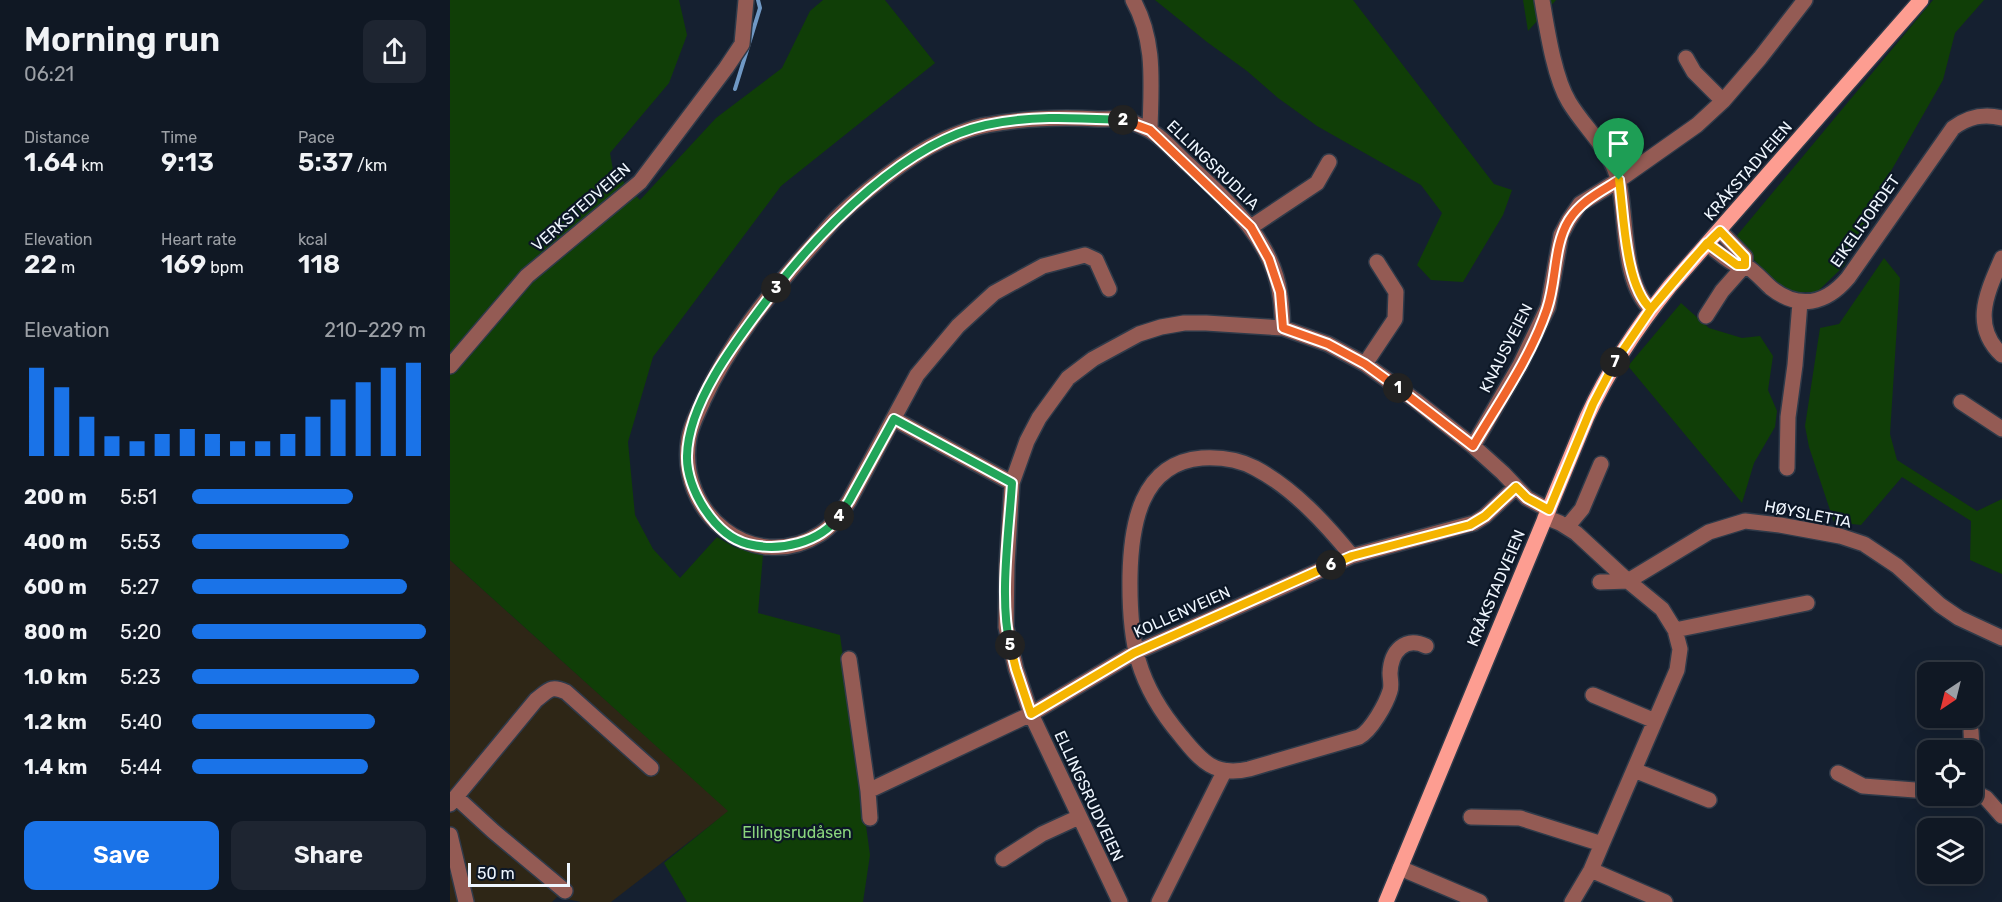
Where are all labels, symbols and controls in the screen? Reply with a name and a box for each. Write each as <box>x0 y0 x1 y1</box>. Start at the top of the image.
text: Morning run <box>24 20 220 59</box>
button: share <box>363 20 426 83</box>
text: 06:21 <box>24 62 74 86</box>
pin: 2 <box>1108 105 1138 135</box>
text: 2 <box>1118 110 1128 129</box>
street label: ELLINGSRUDLIA <box>1163 116 1263 214</box>
pin <box>1593 118 1644 180</box>
street label: KRÅKSTADVEIEN <box>1700 118 1796 224</box>
icon: arrive <box>1602 127 1635 160</box>
text: Distance <box>24 128 90 147</box>
text: Time <box>161 128 197 147</box>
text: Pace <box>298 128 335 147</box>
text: 1.64 <box>24 147 77 178</box>
text: 9:13 <box>161 147 214 178</box>
text: 5:37 <box>298 147 353 178</box>
text: km <box>77 156 104 175</box>
text: /km <box>353 156 387 175</box>
street label: VERKSTEDVEIEN <box>528 159 634 255</box>
street label: EIKELIJORDET <box>1826 171 1904 271</box>
text: Elevation <box>24 230 93 249</box>
text: Heart rate <box>161 230 236 249</box>
text: kcal <box>298 230 327 249</box>
text: 22 <box>24 249 57 280</box>
text: 169 <box>161 249 206 280</box>
text: 118 <box>298 249 340 280</box>
text: m <box>57 258 75 277</box>
text: bpm <box>206 258 244 277</box>
pin: 3 <box>761 273 791 303</box>
text: 3 <box>771 278 781 297</box>
street label: KNAUSVEIEN <box>1475 300 1537 396</box>
text: Elevation <box>24 318 110 342</box>
text: 210–229 m <box>324 318 426 342</box>
pin: 7 <box>1600 347 1630 377</box>
text: 7 <box>1610 352 1620 371</box>
pin: 1 <box>1383 373 1413 403</box>
text: 1 <box>1394 378 1402 397</box>
text: 200 m <box>24 485 87 509</box>
text: 5:51 <box>120 485 157 509</box>
street label: HØYSLETTA <box>1763 496 1854 532</box>
pin: 4 <box>824 501 854 531</box>
text: 4 <box>834 506 844 525</box>
street label: KRÅKSTADVEIEN <box>1463 527 1529 649</box>
text: 400 m <box>24 530 87 554</box>
text: 5:53 <box>120 530 161 554</box>
pin: 6 <box>1316 550 1346 580</box>
text: 6 <box>1326 555 1336 574</box>
text: 600 m <box>24 575 87 599</box>
text: 5:27 <box>120 575 159 599</box>
street label: KOLLENVEIEN <box>1131 582 1233 642</box>
text: 800 m <box>24 620 87 644</box>
text: 5:20 <box>120 620 161 644</box>
pin: 5 <box>995 630 1025 660</box>
text: 5 <box>1005 635 1015 654</box>
north arrow <box>1917 662 1983 728</box>
map controls <box>1917 662 1983 884</box>
text: 1.0 km <box>24 665 87 689</box>
text: 5:23 <box>120 665 161 689</box>
text: 1.2 km <box>24 710 87 734</box>
text: 5:40 <box>120 710 162 734</box>
street label: ELLINGSRUDVEIEN <box>1050 728 1128 864</box>
button: locate <box>1917 740 1983 806</box>
text: 1.4 km <box>24 755 87 779</box>
text: 5:44 <box>120 755 162 779</box>
button: layers <box>1917 818 1983 884</box>
button: Save <box>24 821 219 890</box>
button: Share <box>231 821 426 890</box>
park label: Ellingsrudåsen <box>742 823 852 842</box>
scale bar <box>468 860 570 888</box>
text: 50 m <box>477 864 515 883</box>

